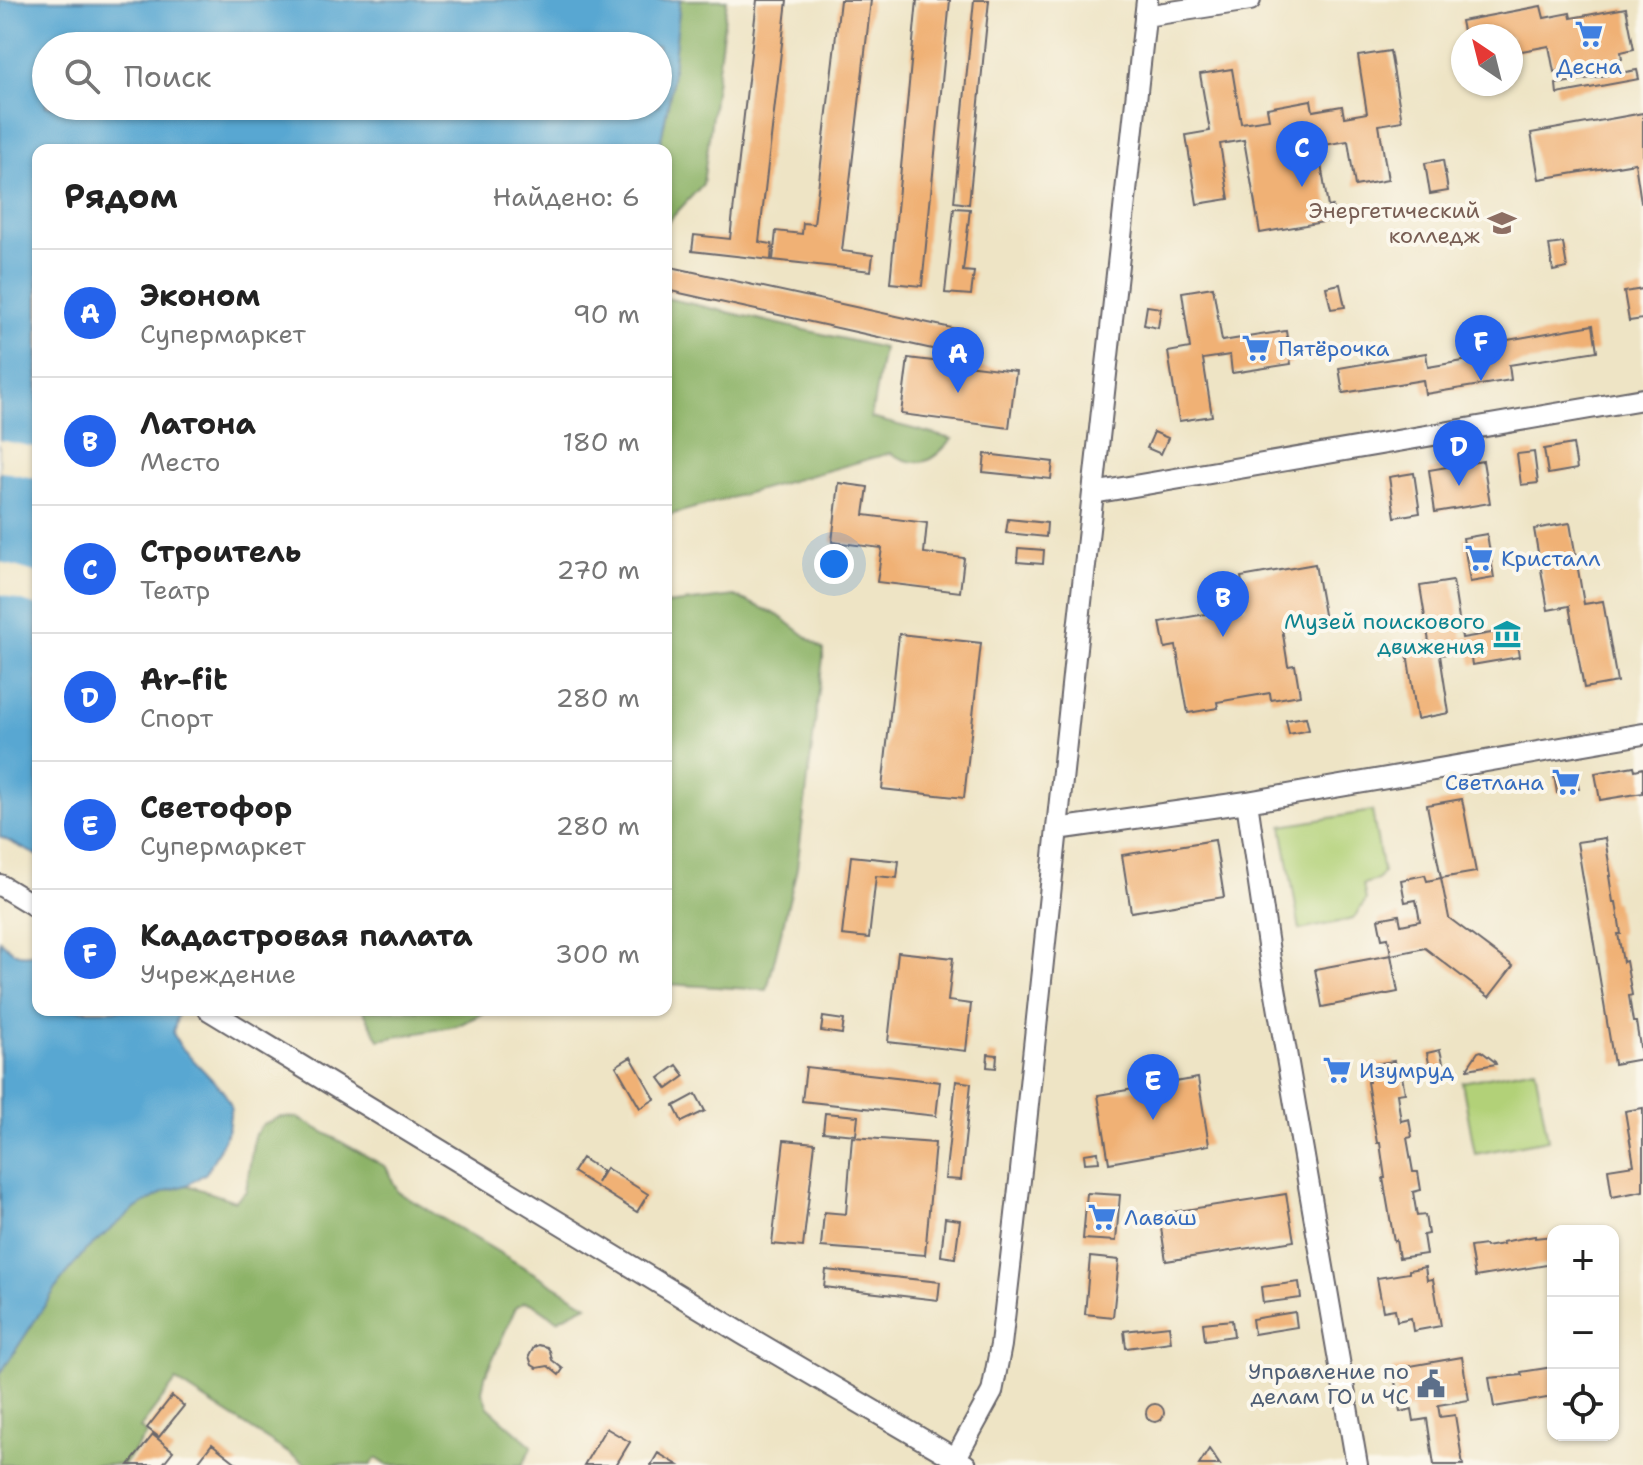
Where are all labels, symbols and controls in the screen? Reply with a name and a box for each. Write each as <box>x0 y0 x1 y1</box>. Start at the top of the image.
supermarket icon: Десна <box>1574 19 1604 49</box>
north arrow <box>1451 24 1523 96</box>
search box <box>32 32 672 120</box>
place label: Десна <box>1556 52 1622 81</box>
icon: search <box>60 54 104 98</box>
text: Поиск <box>124 56 212 97</box>
pin: C <box>1276 121 1328 187</box>
text: Рядом <box>64 173 178 219</box>
text: Найдено: 6 <box>493 179 640 214</box>
place label: Энергетический колледж <box>1309 196 1481 250</box>
school or university icon: Энергетический колледж <box>1487 208 1517 238</box>
text: Эконом <box>140 275 260 316</box>
text: A <box>80 296 100 331</box>
text: 90 m <box>573 296 640 331</box>
pin: F <box>1455 315 1507 381</box>
text: Супермаркет <box>140 316 306 351</box>
pin: A <box>932 327 984 393</box>
supermarket icon: Пятёрочка <box>1241 333 1271 363</box>
place label: Пятёрочка <box>1278 334 1390 363</box>
text: Латона <box>140 403 256 444</box>
pin: D <box>1433 420 1485 486</box>
text: B <box>82 424 98 459</box>
text: 180 m <box>562 424 640 459</box>
text: Место <box>140 444 221 479</box>
text: Строитель <box>140 531 301 572</box>
supermarket icon: Кристалл <box>1464 543 1494 573</box>
your location <box>814 544 854 584</box>
place label: Кристалл <box>1501 544 1601 573</box>
text: C <box>82 552 98 587</box>
text: 270 m <box>557 552 640 587</box>
pin: B <box>1197 571 1249 637</box>
text: Театр <box>140 572 210 607</box>
place label: Музей поискового движения <box>1284 607 1485 661</box>
museum icon: Музей поискового движения <box>1492 619 1522 649</box>
text: Ar-fit <box>140 659 228 700</box>
text: D <box>81 680 99 715</box>
text: 280 m <box>555 680 640 715</box>
text: Спорт <box>140 700 213 735</box>
supermarket icon: Светлана <box>1551 767 1581 797</box>
place label: Светлана <box>1445 768 1544 797</box>
text: Светофор <box>140 787 292 828</box>
text: E <box>81 808 99 843</box>
text: 280 m <box>555 808 640 843</box>
text: Супермаркет <box>140 828 306 863</box>
text: Кадастровая палата <box>140 915 473 956</box>
text: F <box>82 936 98 971</box>
text: 300 m <box>555 936 640 971</box>
text: Учреждение <box>140 956 296 991</box>
pin: E <box>1127 1054 1179 1120</box>
supermarket icon: Изумруд <box>1322 1055 1352 1085</box>
place label: Изумруд <box>1359 1056 1454 1085</box>
supermarket icon: Лаваш <box>1087 1202 1117 1232</box>
place label: Лаваш <box>1124 1203 1197 1232</box>
map controls <box>1547 1225 1619 1441</box>
button: + <box>1547 1225 1619 1297</box>
button: − <box>1547 1297 1619 1369</box>
place label: Управление по делам ГО и ЧС <box>1248 1357 1409 1411</box>
public building icon: Управление по делам ГО и ЧС <box>1416 1369 1446 1399</box>
button: locate <box>1547 1369 1619 1441</box>

